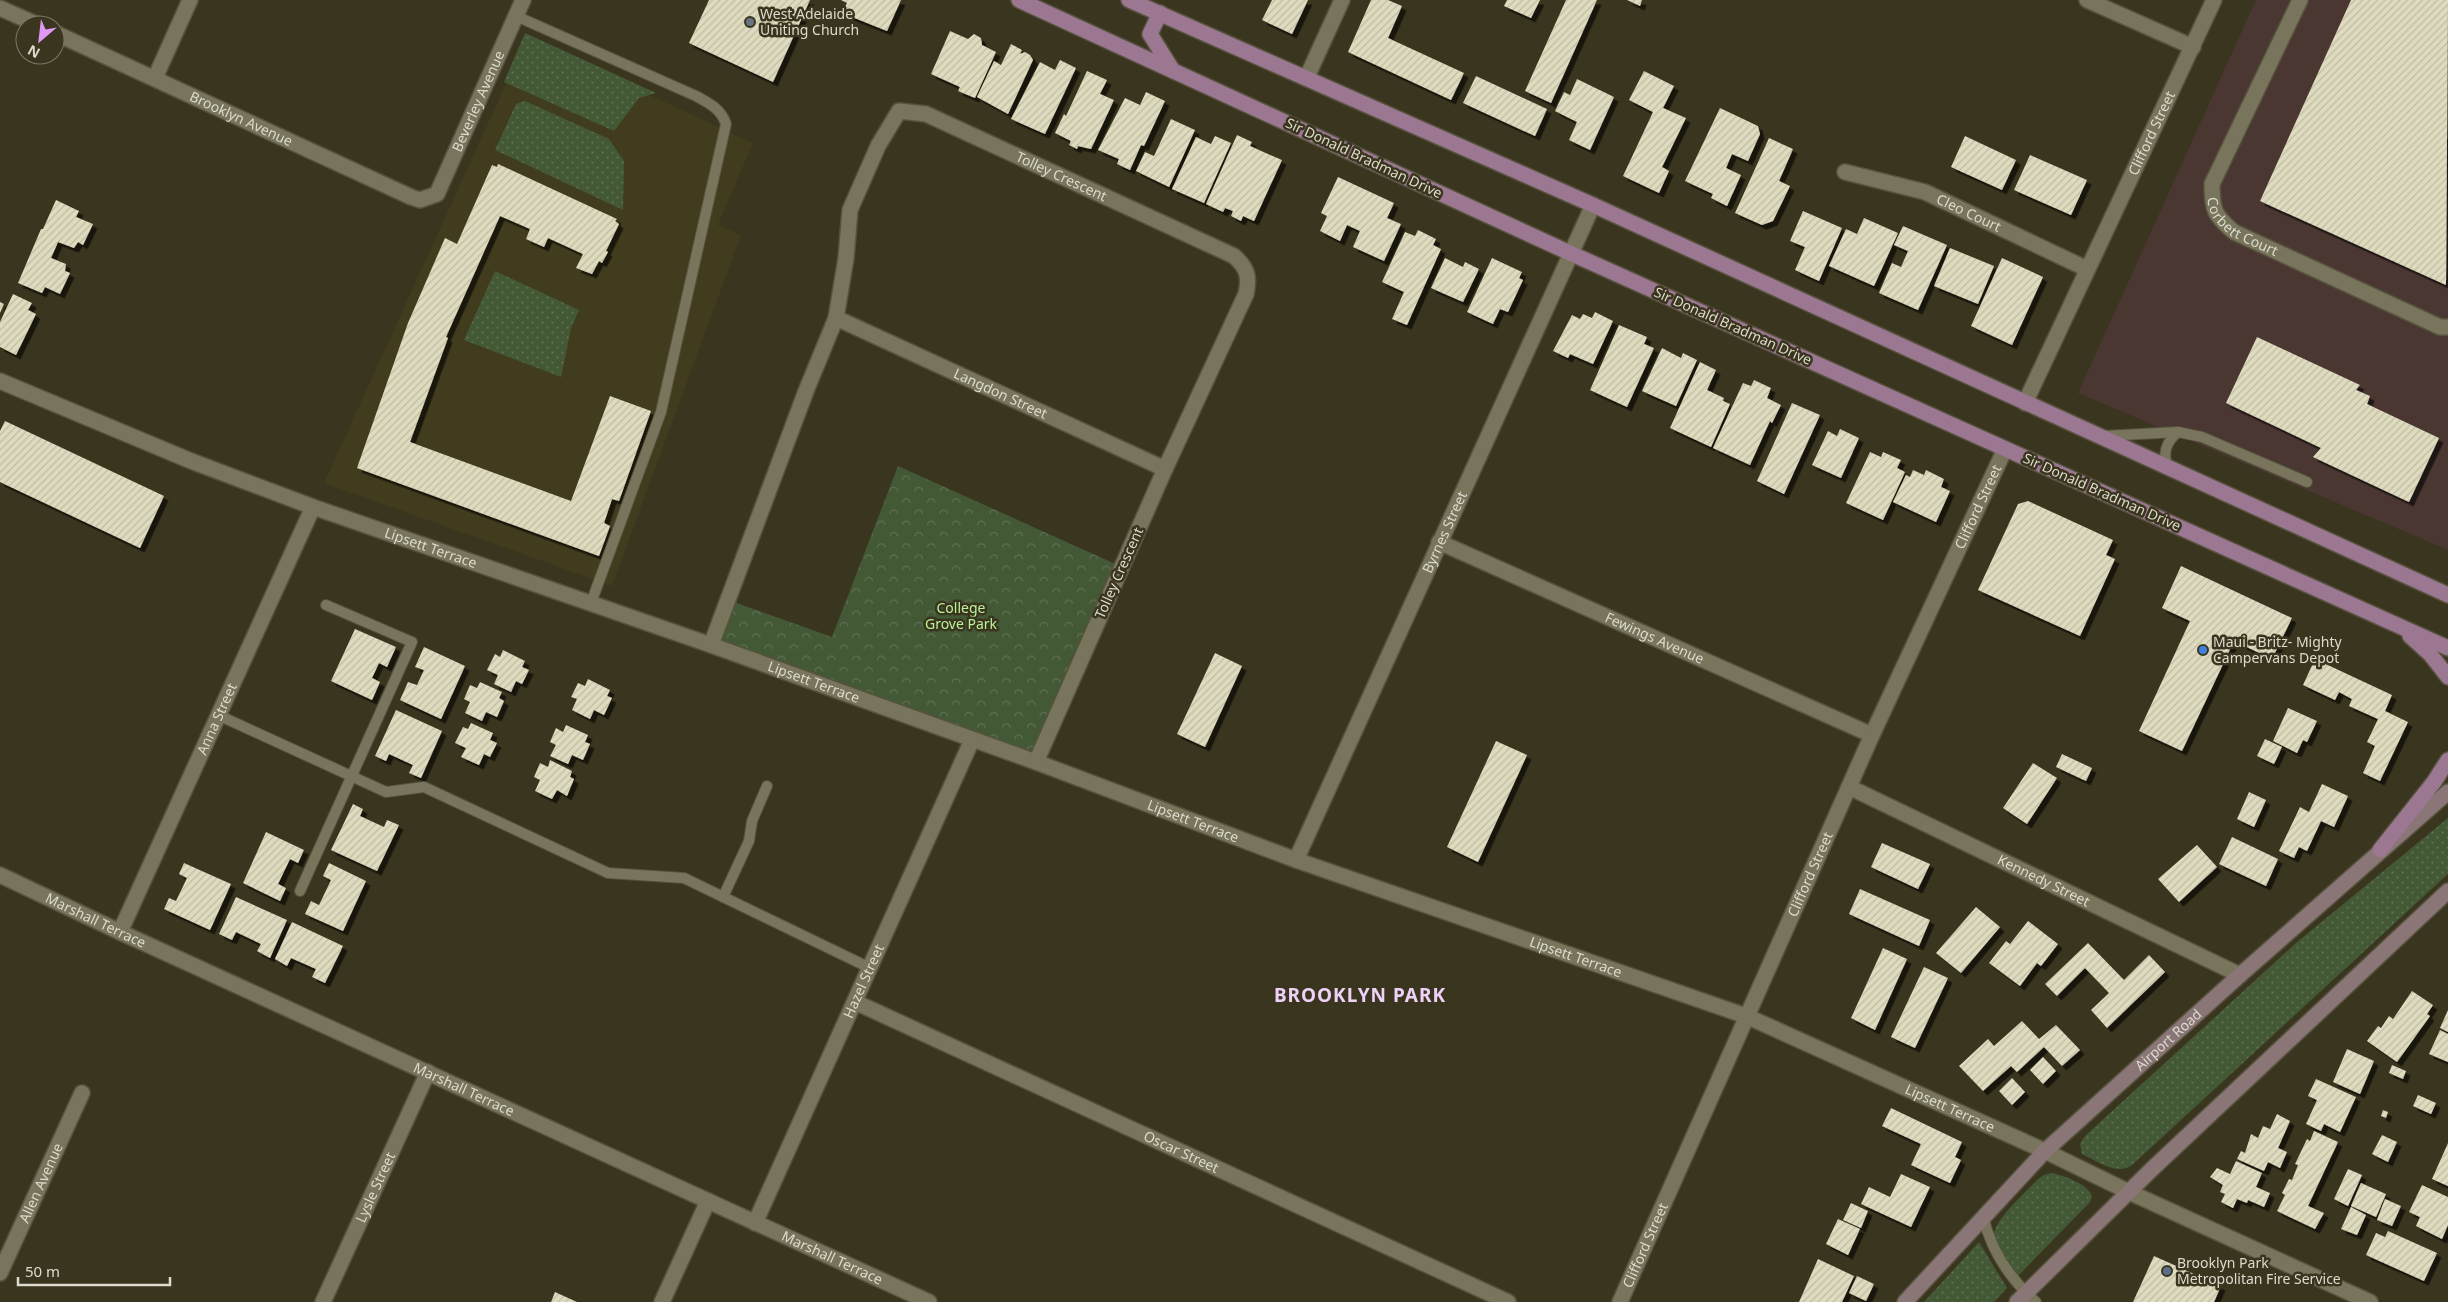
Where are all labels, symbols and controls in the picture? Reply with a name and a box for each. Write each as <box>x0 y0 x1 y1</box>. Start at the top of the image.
place label: West Adelaide Uniting Church <box>760 4 859 39</box>
north arrow <box>15 15 65 65</box>
marker: West Adelaide Uniting Church <box>744 16 756 28</box>
text: N <box>24 41 43 63</box>
street label: Beverley Avenue <box>447 47 508 155</box>
street label: Brooklyn Avenue <box>187 86 296 150</box>
street label: Clifford Street <box>2123 88 2179 178</box>
street label: Sir Donald Bradman Drive <box>1283 113 1446 202</box>
street label: Tolley Crescent <box>1013 147 1110 205</box>
street label: Cleo Court <box>1934 189 2004 236</box>
street label: Corbett Court <box>2203 196 2281 260</box>
street label: Sir Donald Bradman Drive <box>1651 282 1815 369</box>
street label: Langdon Street <box>951 363 1051 423</box>
street label: Sir Donald Bradman Drive <box>2020 448 2184 535</box>
street label: Clifford Street <box>1950 461 2005 552</box>
street label: Byrnes Street <box>1417 488 1471 576</box>
street label: Lipsett Terrace <box>382 523 480 572</box>
street label: Tolley Crescent <box>1090 524 1147 622</box>
park label: College Grove Park <box>925 598 998 633</box>
street label: Fewings Avenue <box>1602 607 1707 668</box>
place label: Maui - Britz- Mighty Campervans Depot <box>2213 632 2343 667</box>
marker: Maui - Britz- Mighty Campervans Depot <box>2197 644 2209 656</box>
street label: Lipsett Terrace <box>765 656 863 707</box>
street label: Anna Street <box>192 680 241 758</box>
street label: Lipsett Terrace <box>1145 795 1242 847</box>
street label: Clifford Street <box>1782 829 1837 920</box>
street label: Kennedy Street <box>1995 850 2093 910</box>
street label: Marshall Terrace <box>43 888 149 952</box>
street label: Lipsett Terrace <box>1527 932 1625 981</box>
street label: Hazel Street <box>838 941 888 1021</box>
district label: BROOKLYN PARK <box>1274 982 1446 1008</box>
street label: Airport Road <box>2131 1004 2205 1074</box>
street label: Marshall Terrace <box>411 1058 518 1120</box>
street label: Lipsett Terrace <box>1902 1079 1998 1136</box>
street label: Oscar Street <box>1141 1126 1222 1177</box>
street label: Allen Avenue <box>14 1140 67 1226</box>
street label: Lysle Street <box>351 1149 399 1225</box>
street label: Clifford Street <box>1618 1200 1672 1291</box>
street label: Marshall Terrace <box>779 1226 886 1289</box>
place label: Brooklyn Park Metropolitan Fire Service <box>2177 1253 2341 1288</box>
scale bar <box>18 1254 170 1286</box>
text: 50 m <box>25 1261 60 1281</box>
marker: Brooklyn Park Metropolitan Fire Service <box>2161 1265 2173 1277</box>

